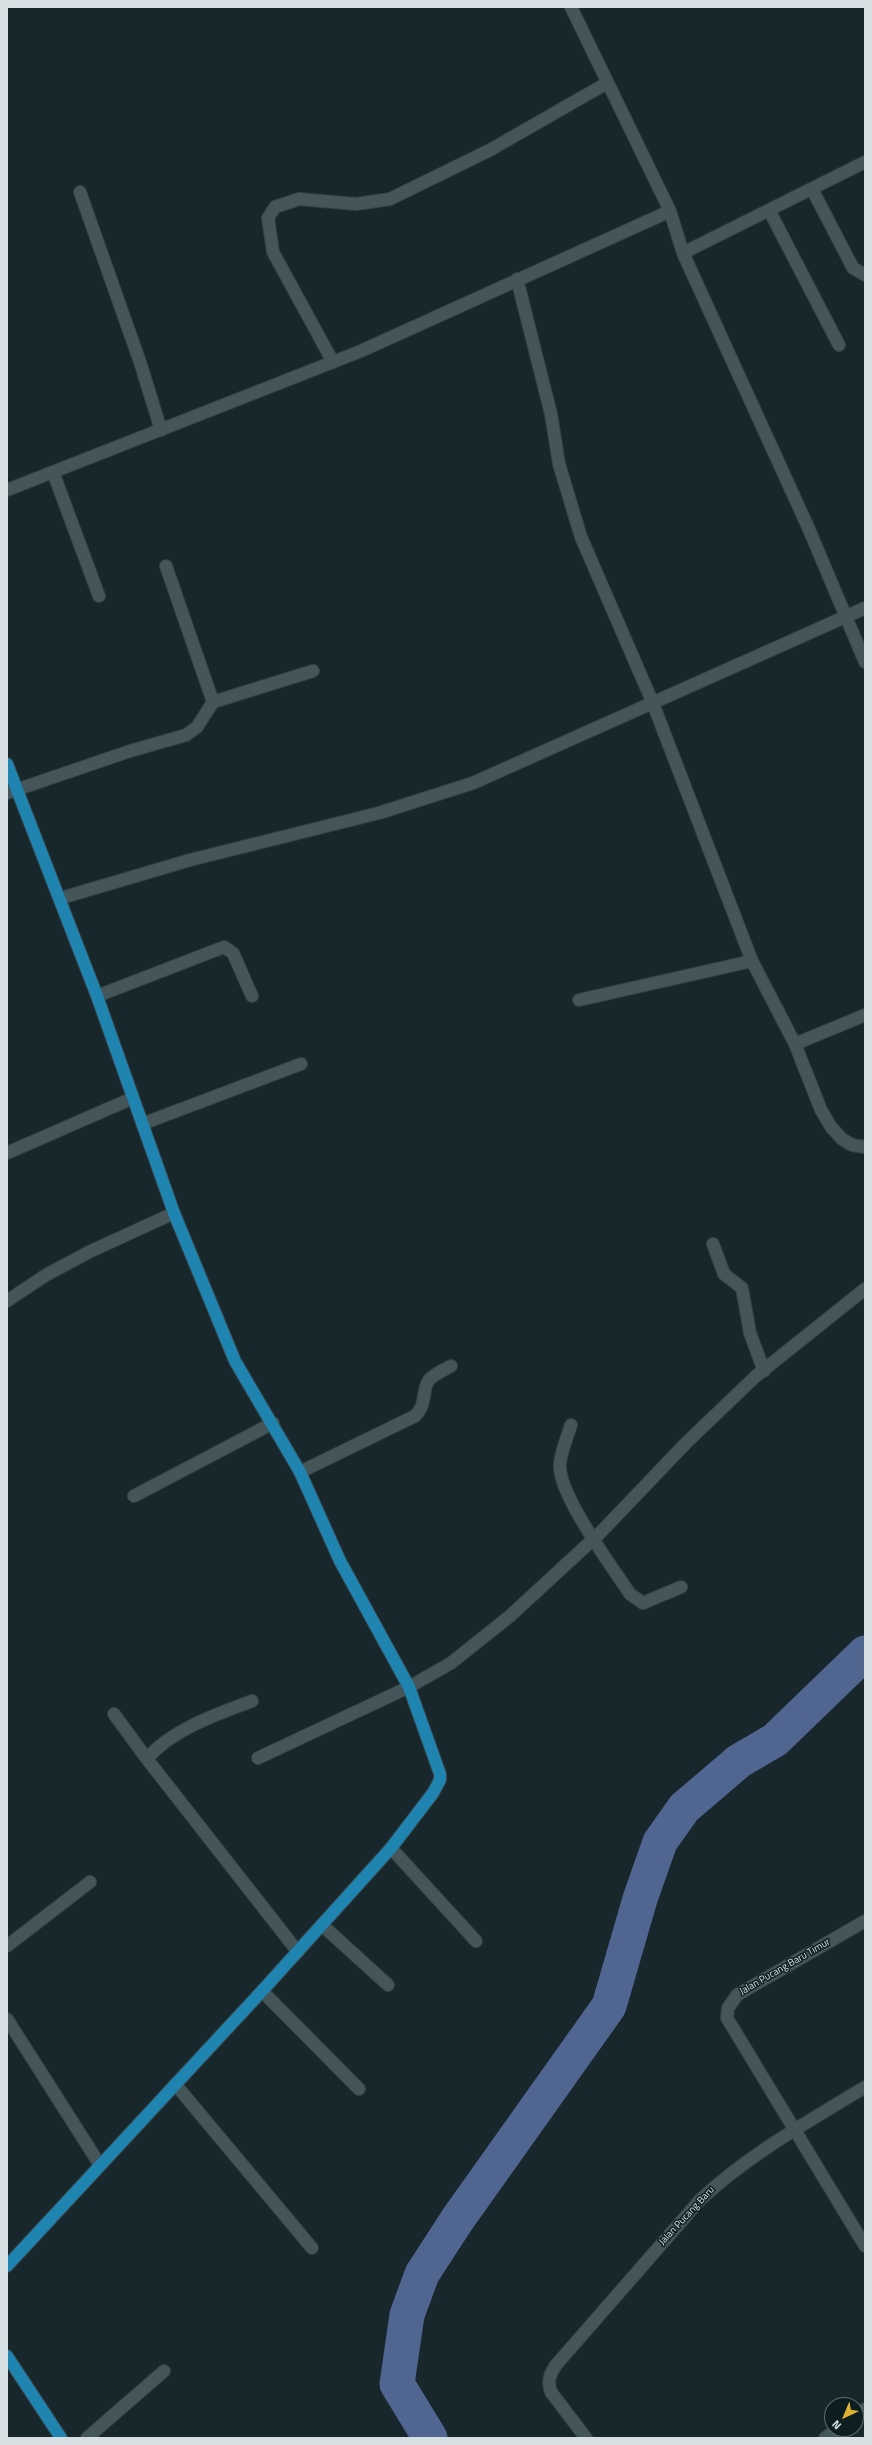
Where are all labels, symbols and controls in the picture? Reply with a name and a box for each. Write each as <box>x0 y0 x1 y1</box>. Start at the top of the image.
street label: Jalan Pucang Baru Timur <box>737 1936 833 1998</box>
street label: Jalan Pucang Baru <box>657 2184 717 2248</box>
north arrow <box>824 2397 864 2437</box>
text: N <box>828 2417 845 2433</box>

